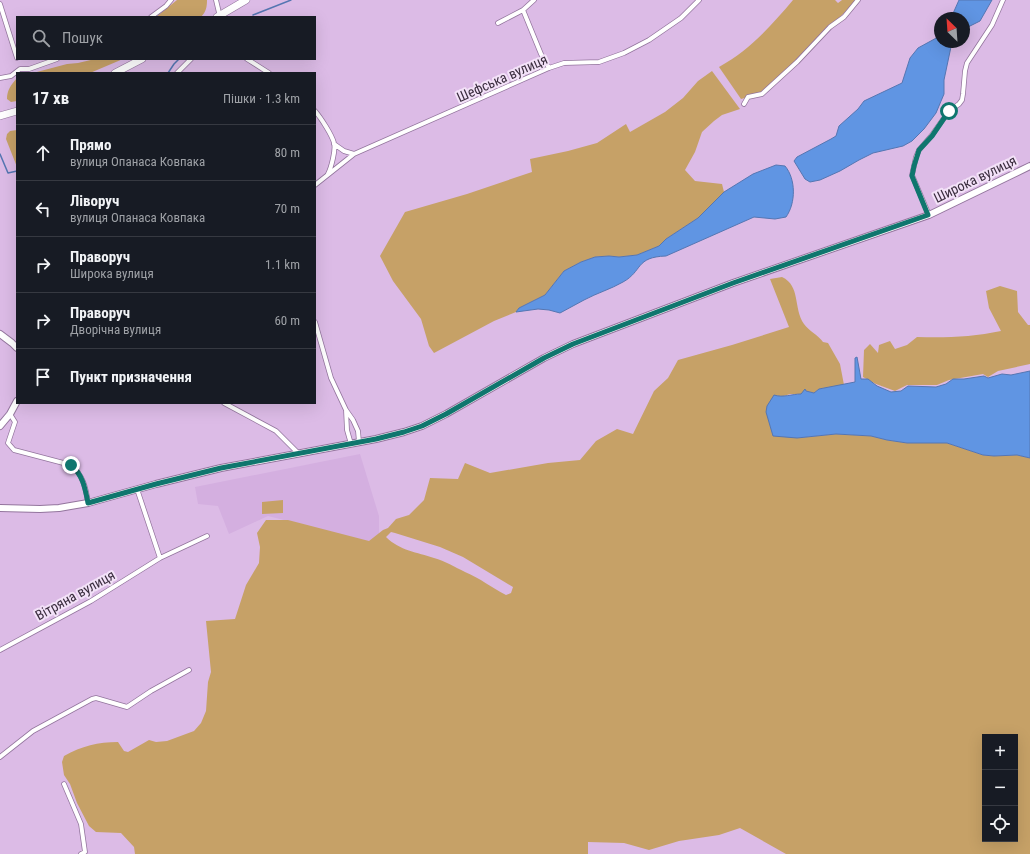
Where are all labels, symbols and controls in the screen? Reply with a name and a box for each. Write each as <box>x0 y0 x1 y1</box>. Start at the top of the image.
north arrow <box>934 12 970 48</box>
search box <box>16 16 316 60</box>
icon: search <box>30 27 52 49</box>
text: Пошук <box>62 29 103 47</box>
street label: Шефська вулиця <box>454 51 550 105</box>
text: 17 хв <box>32 88 69 108</box>
text: Пішки · 1.3 km <box>223 91 300 106</box>
route start <box>940 102 958 120</box>
text: Прямо <box>70 136 111 154</box>
icon: ahead <box>32 142 54 164</box>
text: 80 m <box>274 145 300 160</box>
street label: Широка вулиця <box>931 152 1019 206</box>
text: вулиця Опанаса Ковпака <box>70 154 205 169</box>
text: Ліворуч <box>70 192 119 210</box>
icon: left <box>32 198 54 220</box>
text: 70 m <box>274 201 300 216</box>
text: вулиця Опанаса Ковпака <box>70 210 205 225</box>
text: Праворуч <box>70 248 130 266</box>
icon: right <box>32 254 54 276</box>
text: 1.1 km <box>265 257 300 272</box>
text: Широка вулиця <box>70 266 154 281</box>
text: Праворуч <box>70 304 130 322</box>
icon: right <box>32 310 54 332</box>
text: 60 m <box>274 313 300 328</box>
text: Дворічна вулиця <box>70 322 161 337</box>
icon: arrive <box>32 366 54 388</box>
text: Пункт призначення <box>70 368 192 386</box>
route end <box>62 456 80 474</box>
street label: Вітряна вулиця <box>32 567 118 623</box>
map controls <box>982 734 1018 842</box>
button: + <box>982 734 1018 770</box>
button: − <box>982 770 1018 806</box>
button: locate <box>982 806 1018 842</box>

